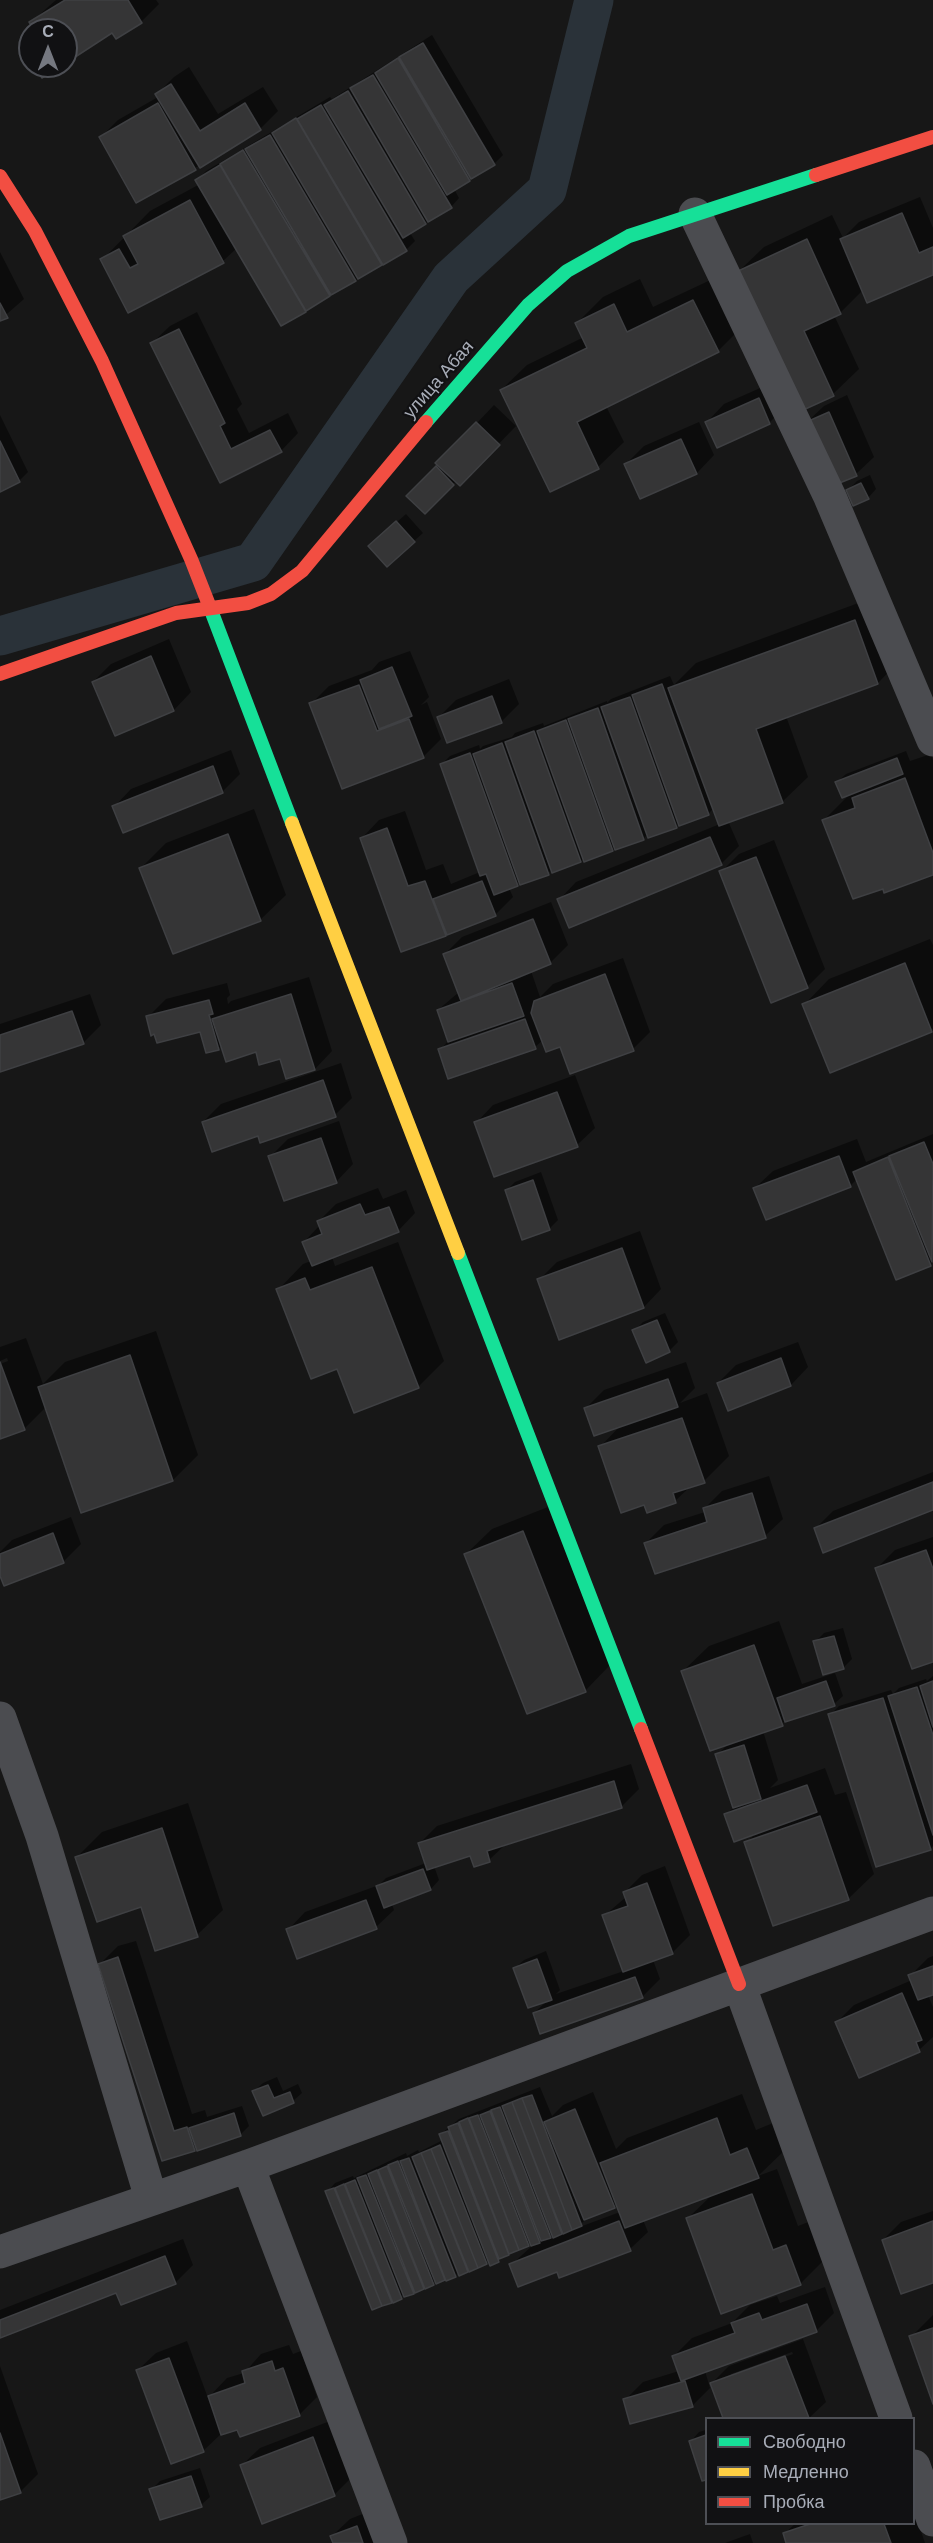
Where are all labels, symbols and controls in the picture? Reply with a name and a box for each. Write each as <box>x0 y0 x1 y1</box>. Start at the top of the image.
north arrow <box>18 18 78 78</box>
text: С <box>42 23 54 40</box>
street label: улица Абая <box>399 337 479 423</box>
legend <box>705 2417 915 2525</box>
text: Свободно <box>763 2432 846 2452</box>
text: Медленно <box>763 2462 849 2482</box>
text: Пробка <box>763 2492 825 2512</box>

